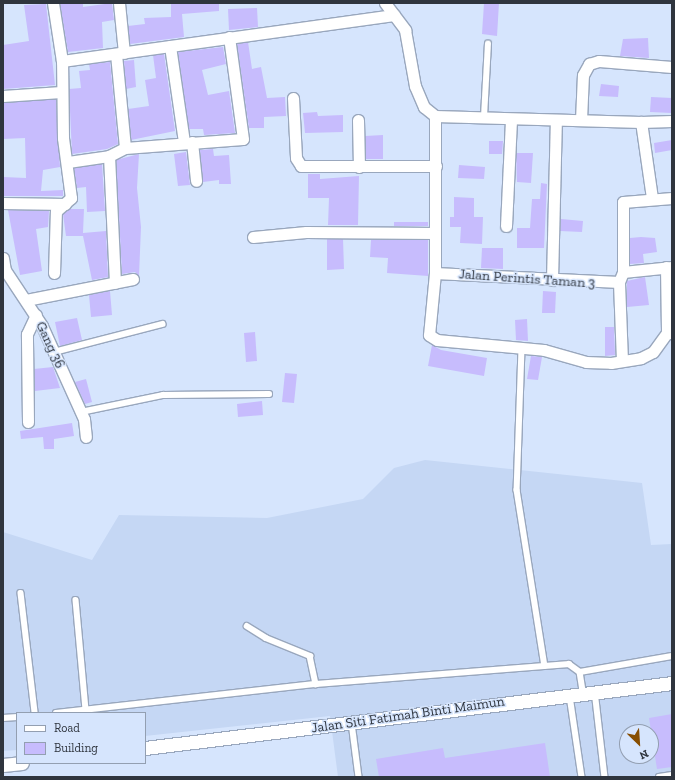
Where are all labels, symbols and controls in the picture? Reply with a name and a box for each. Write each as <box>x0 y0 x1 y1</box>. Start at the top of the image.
street label: Jalan Perintis Taman 3 <box>458 266 596 292</box>
street label: Gang 36 <box>32 319 68 371</box>
street label: Jalan Siti Fatimah Binti Maimun <box>310 693 506 737</box>
legend <box>16 712 146 764</box>
text: Road <box>54 721 80 735</box>
north arrow <box>619 724 659 764</box>
text: Building <box>54 741 98 755</box>
text: N <box>637 747 650 762</box>

